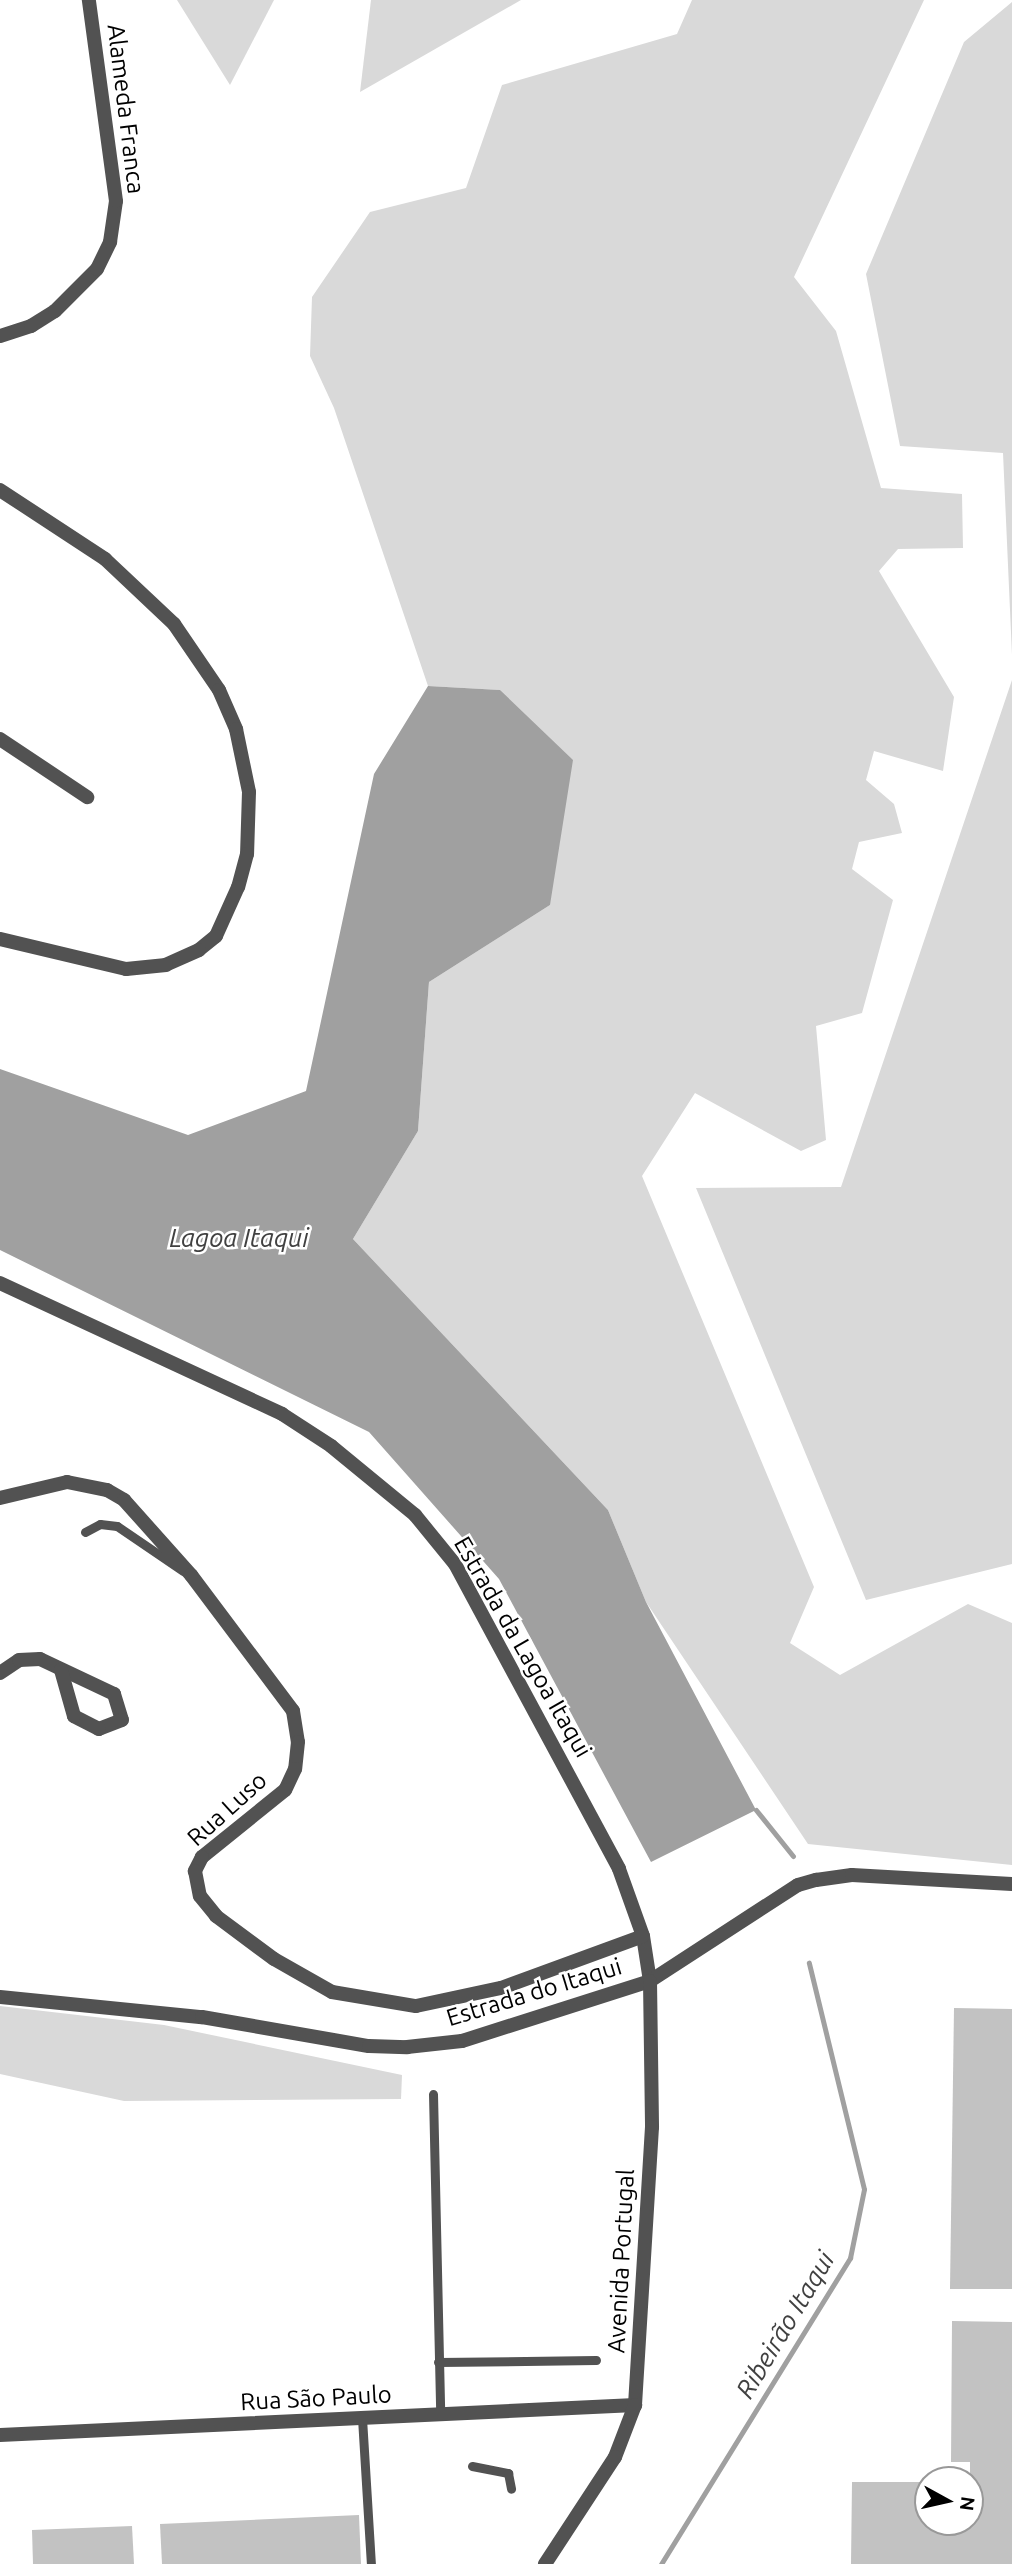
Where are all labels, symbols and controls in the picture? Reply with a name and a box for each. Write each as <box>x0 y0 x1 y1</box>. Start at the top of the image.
street label: Alameda Franca <box>101 22 151 196</box>
water label: Lagoa Itaqui <box>169 1222 309 1254</box>
street label: Estrada da Lagoa Itaqui <box>448 1531 598 1763</box>
street label: Rua Luso <box>181 1766 273 1852</box>
street label: Estrada do Itaqui <box>443 1952 625 2032</box>
street label: Avenida Portugal <box>602 2168 640 2354</box>
water label: Ribeirão Itaqui <box>729 2246 841 2404</box>
street label: Rua São Paulo <box>240 2380 392 2416</box>
north arrow <box>914 2466 984 2536</box>
text: N <box>956 2495 980 2512</box>

